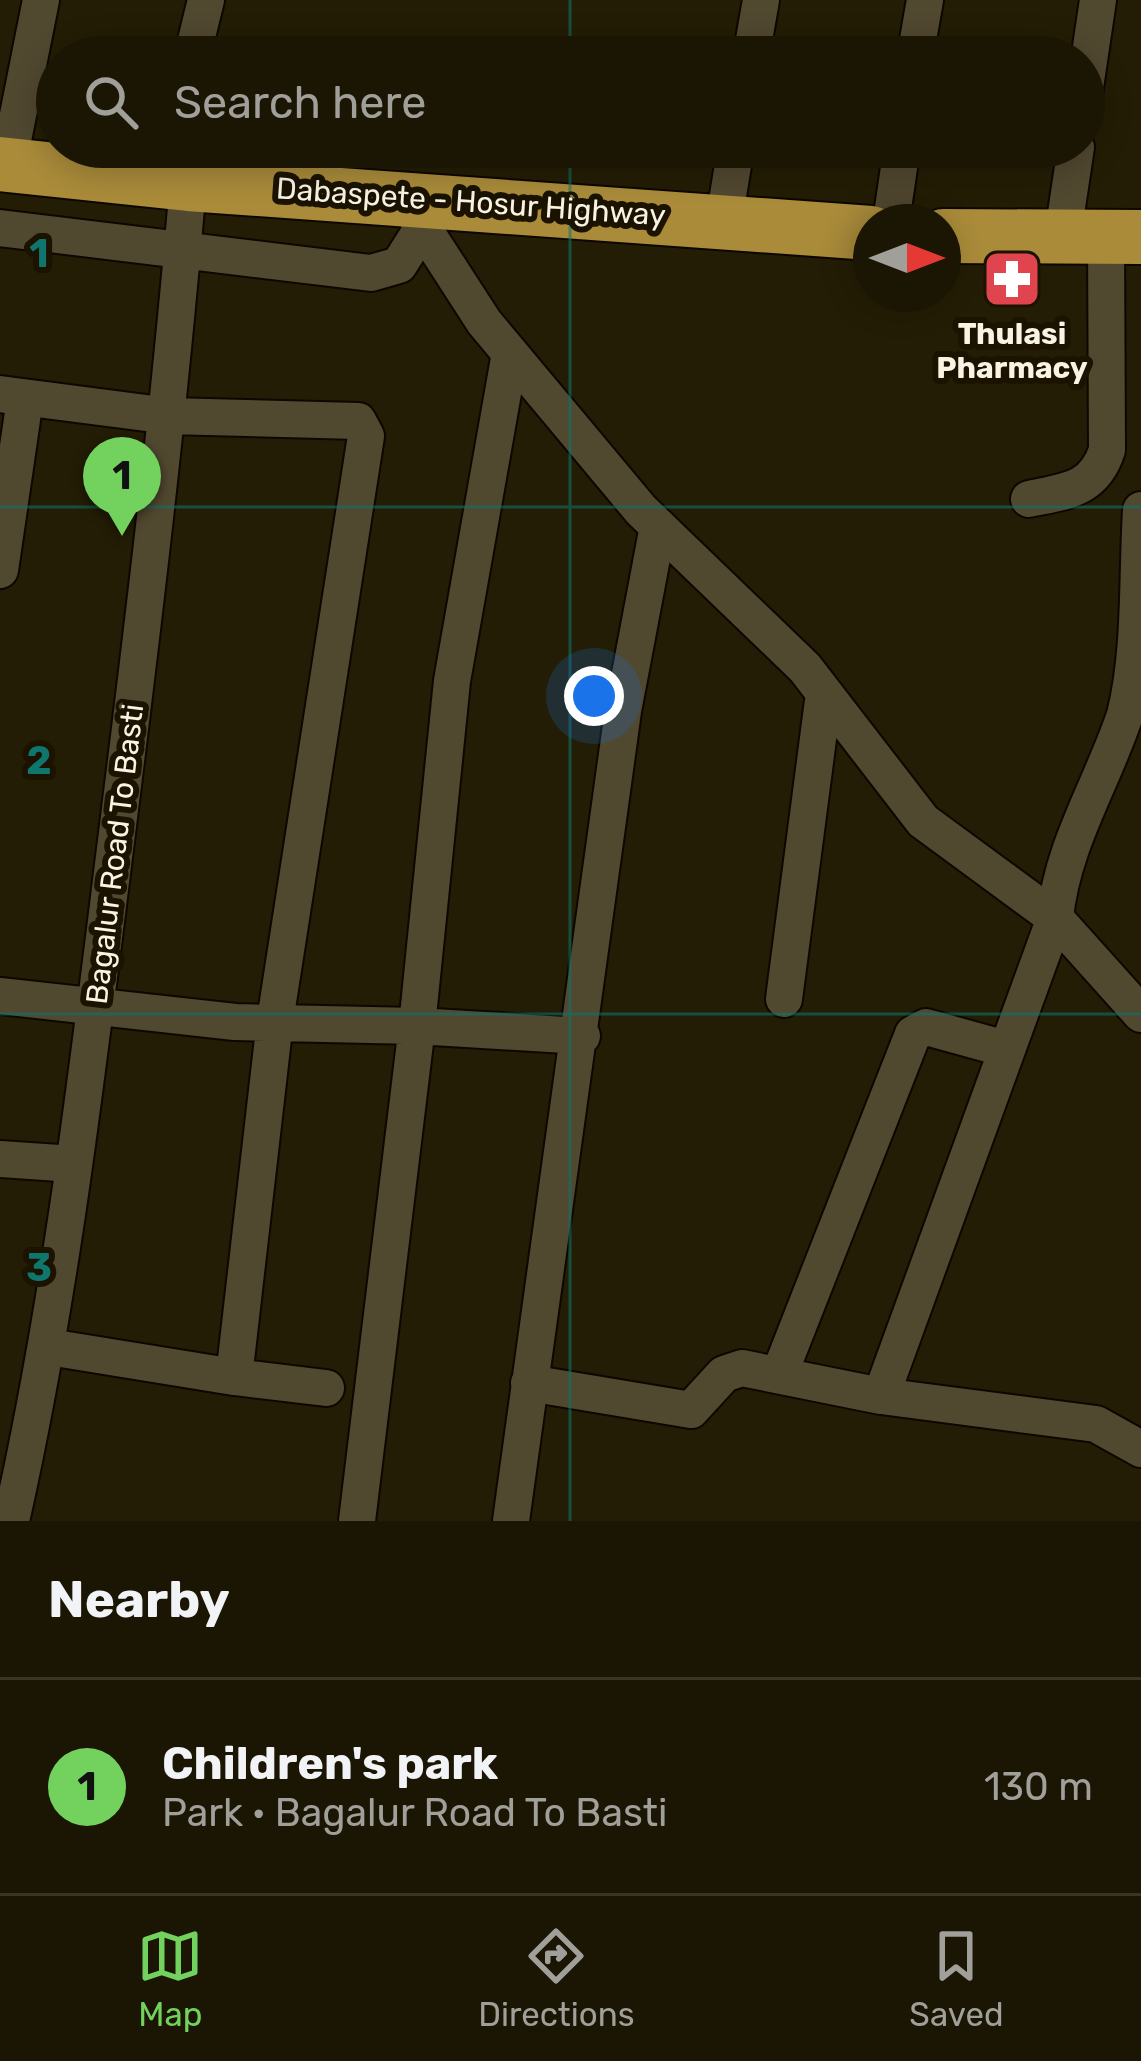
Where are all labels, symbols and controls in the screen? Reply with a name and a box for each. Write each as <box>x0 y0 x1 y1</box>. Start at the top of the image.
search box <box>36 36 1105 168</box>
icon: search <box>78 69 144 135</box>
text: Search here <box>174 76 426 129</box>
street label: Dabaspete - Hosur Highway <box>275 170 667 234</box>
north arrow <box>853 204 961 312</box>
text: 1 <box>29 231 49 277</box>
pharmacy icon: Thulasi Pharmacy <box>981 248 1043 310</box>
place label: Thulasi Pharmacy <box>936 316 1088 386</box>
pin: 1 <box>83 437 161 536</box>
your location <box>564 666 624 726</box>
street label: Bagalur Road To Basti <box>79 702 151 1006</box>
text: 2 <box>26 738 52 784</box>
text: 3 <box>26 1245 52 1291</box>
text: Nearby <box>48 1569 230 1630</box>
text: Children's park <box>162 1737 498 1790</box>
text: 1 <box>77 1764 97 1810</box>
text: 130 m <box>984 1764 1093 1810</box>
text: Park · Bagalur Road To Basti <box>162 1790 667 1836</box>
tab: Map <box>137 1923 203 2034</box>
tab: Directions <box>478 1923 635 2034</box>
tab: Saved <box>909 1923 1004 2034</box>

